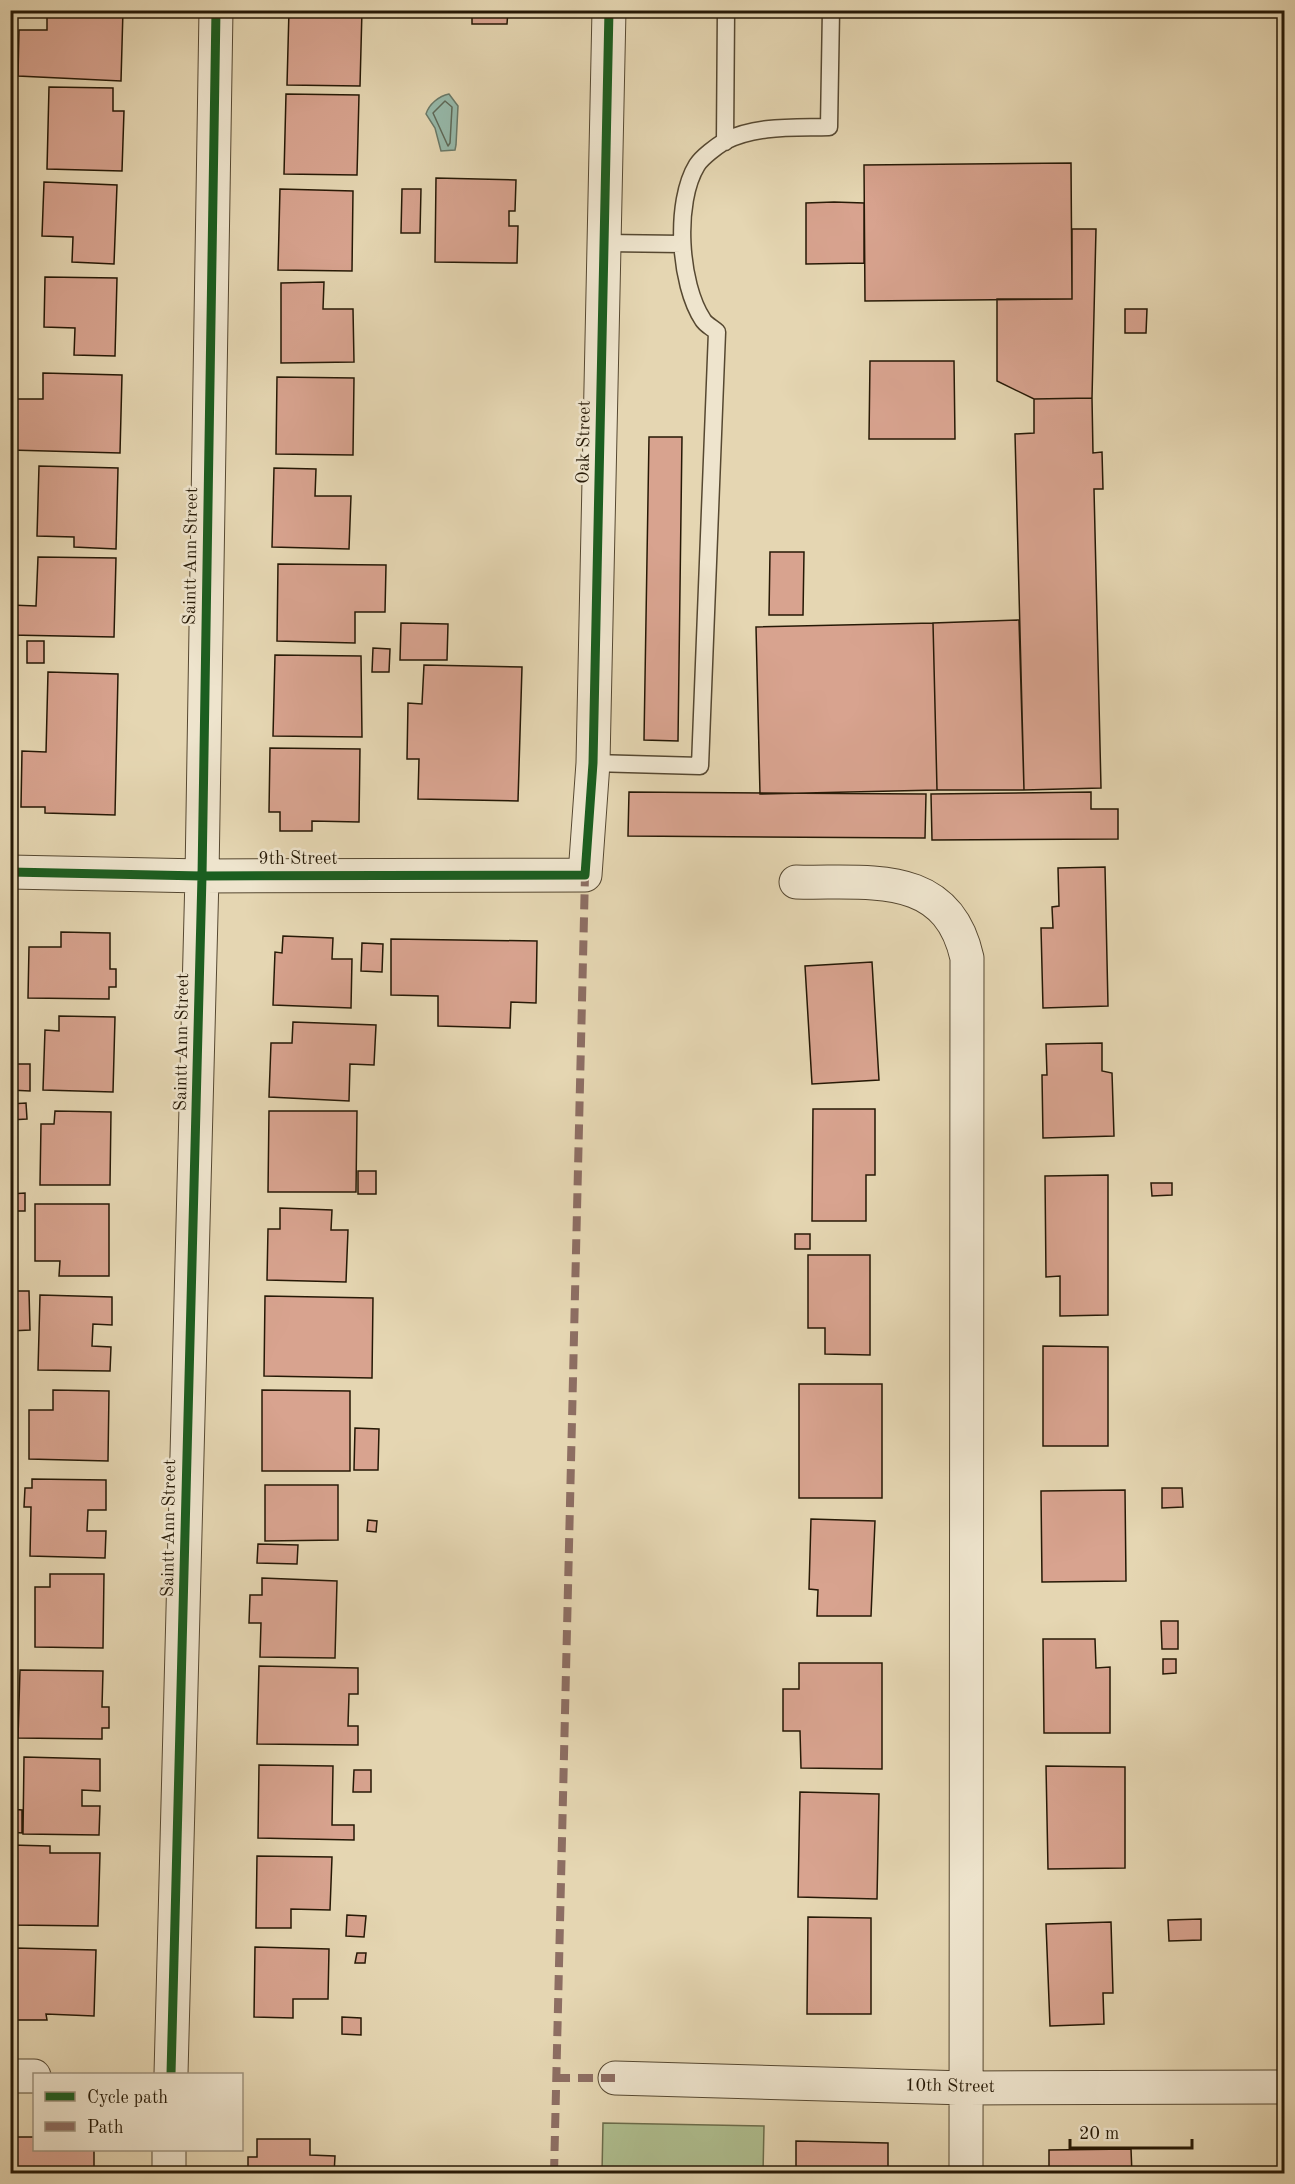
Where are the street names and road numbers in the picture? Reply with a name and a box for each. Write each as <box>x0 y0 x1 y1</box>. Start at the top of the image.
street label: Oak Street <box>574 400 594 484</box>
street label: Saintt Ann Street <box>181 487 201 625</box>
street label: 9th Street <box>258 850 338 868</box>
street label: Saintt Ann Street <box>172 973 192 1111</box>
street label: Saintt Ann Street <box>159 1459 179 1597</box>
street label: 10th Street <box>905 2076 995 2096</box>

